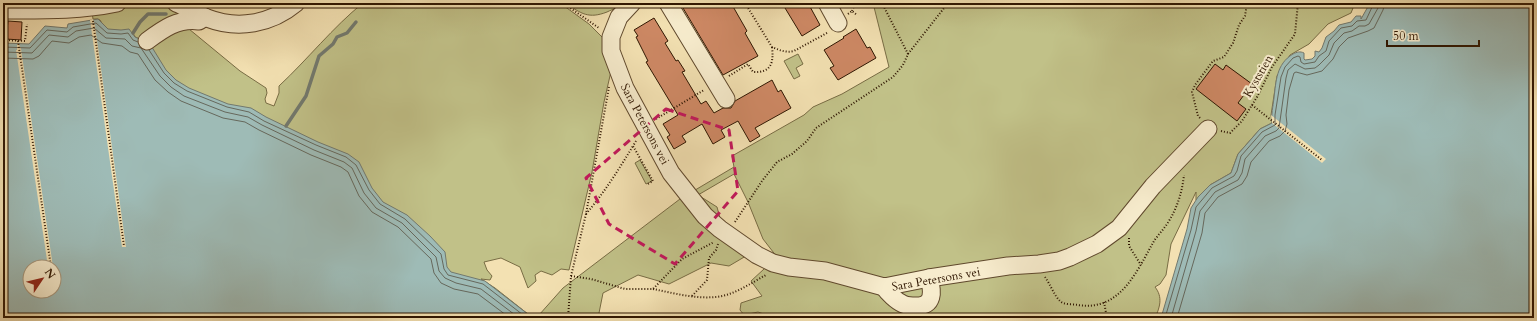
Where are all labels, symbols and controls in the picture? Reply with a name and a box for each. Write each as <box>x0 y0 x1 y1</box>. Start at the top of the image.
scale bar <box>1387 22 1479 48</box>
text: 50 m <box>1393 28 1420 44</box>
street label: Kyststien <box>1239 52 1277 100</box>
street label: Sara Petersons vei <box>617 81 673 168</box>
north arrow <box>22 259 62 299</box>
street label: Sara Petersons vei <box>890 263 982 295</box>
text: N <box>41 265 59 282</box>

